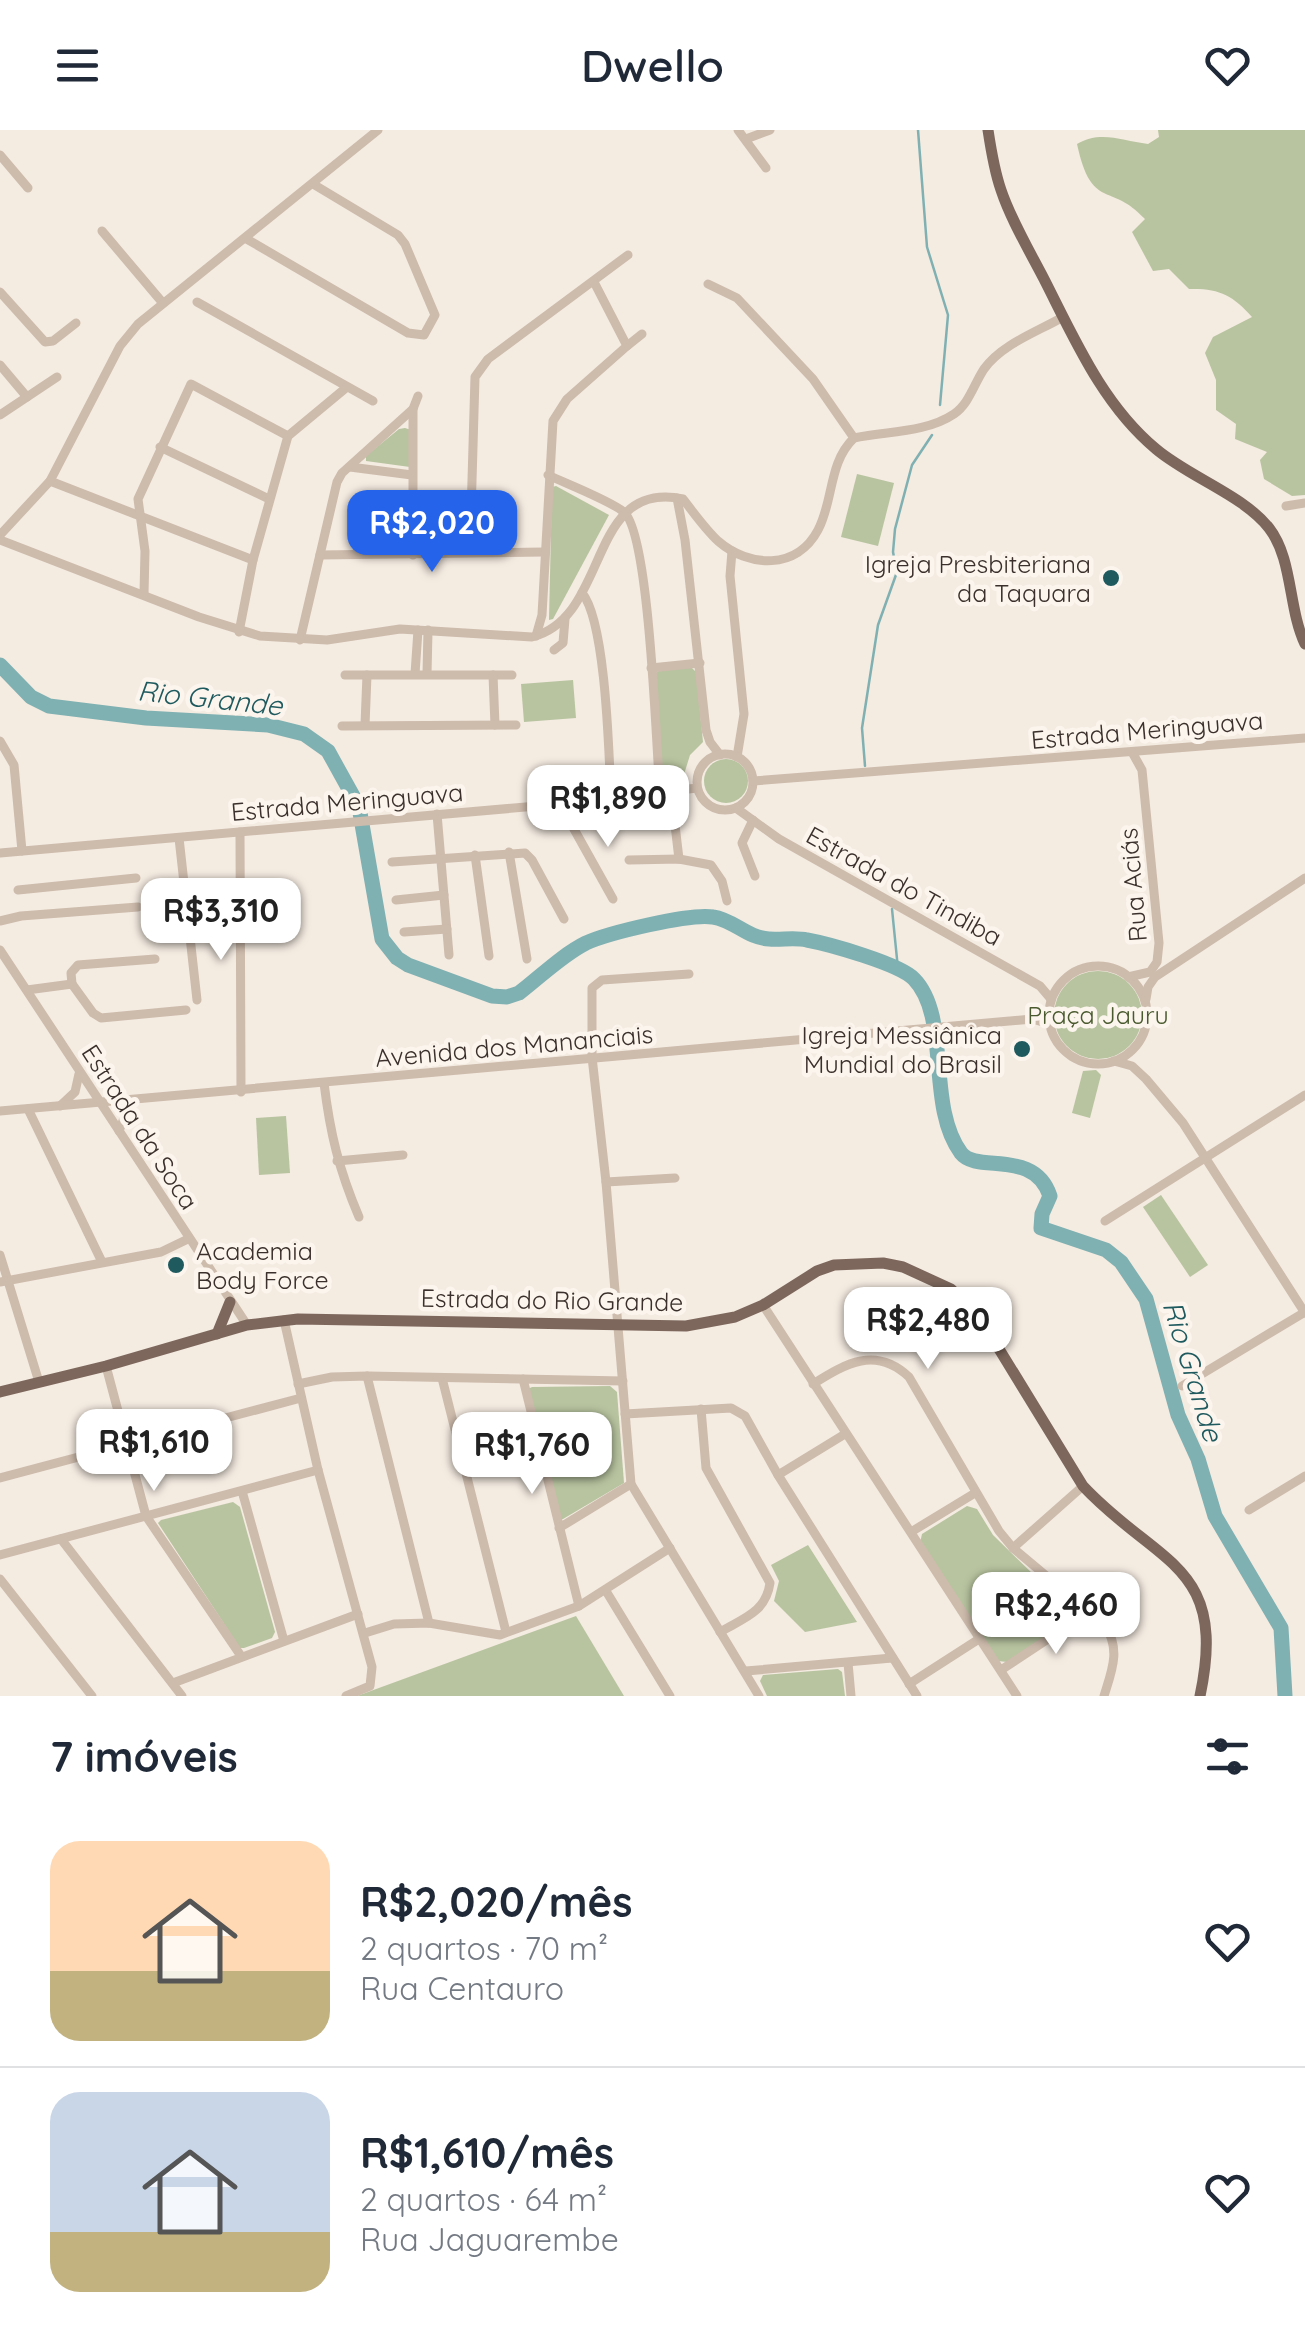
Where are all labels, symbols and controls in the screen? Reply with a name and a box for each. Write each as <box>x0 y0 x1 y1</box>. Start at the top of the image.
text: Dwello <box>581 37 724 93</box>
icon: menu <box>50 38 105 93</box>
icon: heart <box>1200 38 1255 93</box>
pin: R$2,020 <box>340 490 524 575</box>
text: R$2,020 <box>369 502 495 542</box>
place label: Igreja Presbiteriana da Taquara <box>865 548 1091 608</box>
marker: Igreja Presbiteriana da Taquara <box>1100 567 1122 589</box>
water label: Rio Grande <box>136 673 285 723</box>
street label: Estrada Meringuava <box>1030 704 1264 755</box>
pin: R$1,890 <box>516 765 700 850</box>
street label: Estrada Meringuava <box>230 776 464 827</box>
text: R$1,890 <box>549 777 667 817</box>
street label: Estrada do Tindiba <box>801 819 1007 952</box>
street label: Rua Aciás <box>1112 827 1153 943</box>
pin: R$3,310 <box>129 878 313 963</box>
text: R$3,310 <box>163 890 279 930</box>
park label: Praça Jauru <box>1027 999 1169 1030</box>
street label: Avenida dos Mananciais <box>374 1018 654 1073</box>
place label: Igreja Messiânica Mundial do Brasil <box>802 1019 1002 1079</box>
street label: Estrada da Soca <box>76 1038 205 1215</box>
marker: Igreja Messiânica Mundial do Brasil <box>1011 1038 1033 1060</box>
place label: Academia Body Force <box>196 1235 329 1295</box>
marker: Academia Body Force <box>165 1254 187 1276</box>
street label: Estrada do Rio Grande <box>420 1282 684 1317</box>
pin: R$2,480 <box>836 1287 1020 1372</box>
water label: Rio Grande <box>1156 1296 1232 1447</box>
text: R$2,480 <box>866 1299 990 1339</box>
pin: R$1,610 <box>62 1409 246 1494</box>
pin: R$1,760 <box>440 1412 624 1497</box>
text: R$1,610 <box>98 1421 210 1461</box>
text: R$1,760 <box>474 1424 590 1464</box>
pin: R$2,460 <box>964 1572 1148 1657</box>
text: R$2,460 <box>994 1584 1118 1624</box>
icon: filters <box>1200 1729 1255 1784</box>
text: 7 imóveis <box>50 1730 238 1783</box>
text: R$2,020/mês <box>360 1875 632 1928</box>
icon: home <box>130 1881 250 2001</box>
icon: heart <box>1200 1914 1255 1969</box>
text: 2 quartos · 70 m² <box>360 1928 608 1968</box>
text: Rua Centauro <box>360 1968 564 2008</box>
text: R$1,610/mês <box>360 2126 614 2179</box>
icon: home <box>130 2132 250 2252</box>
icon: heart <box>1200 2165 1255 2220</box>
text: 2 quartos · 64 m² <box>360 2179 607 2219</box>
text: Rua Jaguarembe <box>360 2219 619 2259</box>

